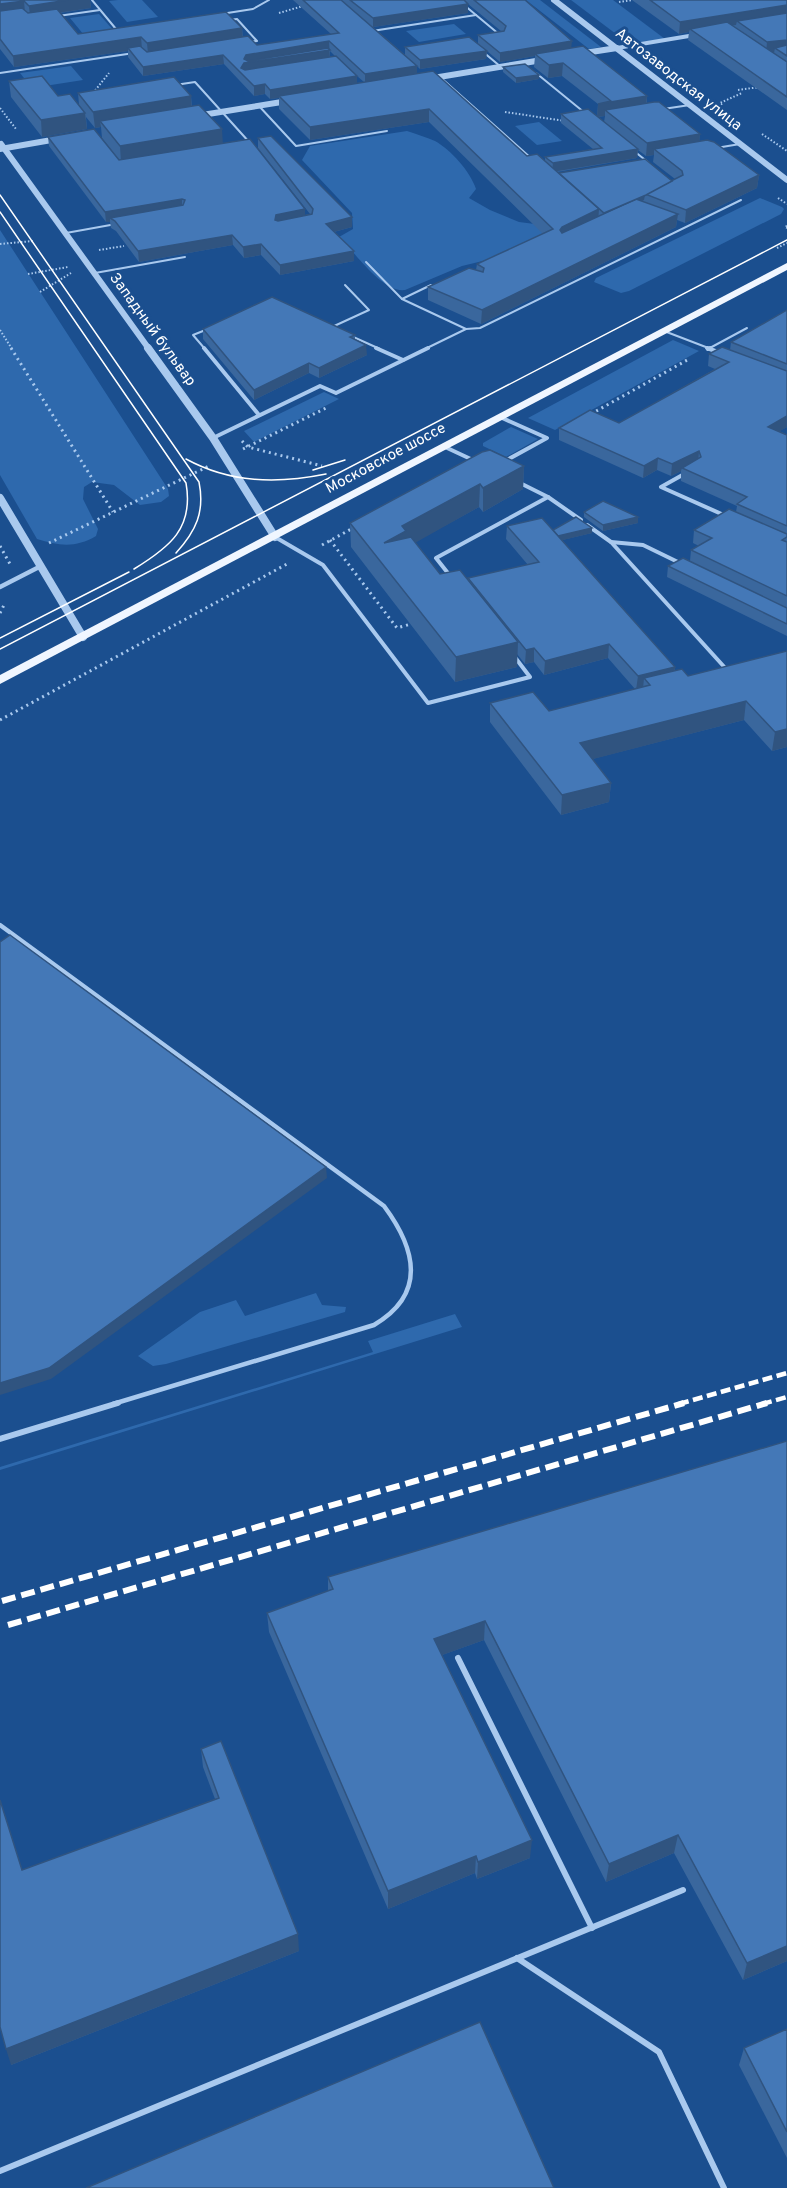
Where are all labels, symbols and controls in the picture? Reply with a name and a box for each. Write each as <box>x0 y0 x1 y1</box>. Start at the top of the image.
street label: Автозаводская улица <box>611 24 745 136</box>
street label: Западный бульвар <box>105 270 199 390</box>
street label: Московское шоссе <box>323 419 449 499</box>

